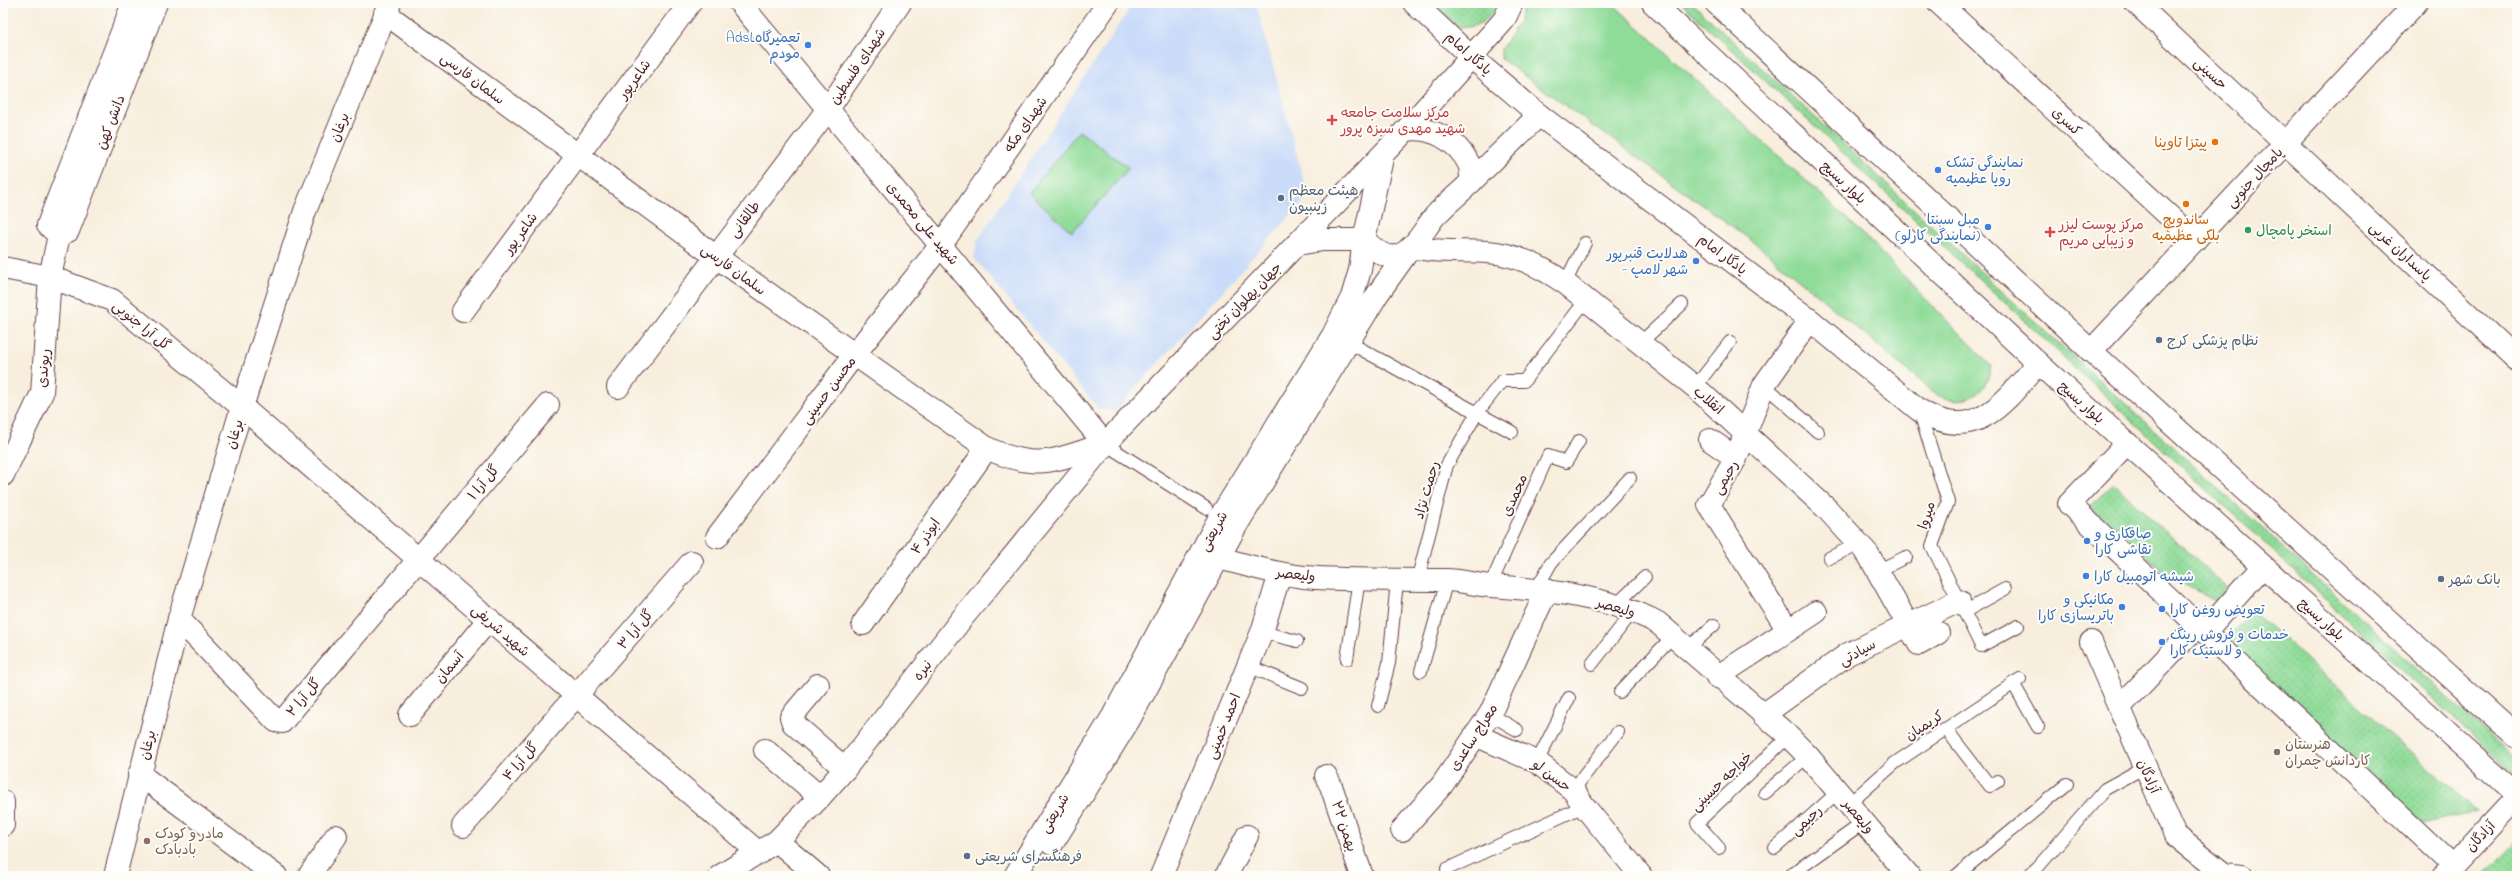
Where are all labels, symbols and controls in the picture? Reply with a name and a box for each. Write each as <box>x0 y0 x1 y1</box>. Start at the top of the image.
street label: شهدای فلسطین <box>825 24 892 109</box>
street label: یادگار امام <box>1440 27 1496 81</box>
place label: AdsLتعمیرگاه مودم <box>726 28 801 65</box>
marker: AdsLتعمیرگاه مودم <box>803 40 813 50</box>
street label: سلمان فارسی <box>435 48 509 110</box>
street label: حسینی <box>2188 53 2232 95</box>
street label: شاعرپور <box>613 56 657 105</box>
street label: دانش کهن <box>91 92 131 153</box>
street label: شهدای مکه <box>999 93 1053 157</box>
place label: مرکز سلامت جامعه شهید مهدی سبزه پرور <box>1340 103 1465 140</box>
street label: کسری <box>2046 103 2086 141</box>
street label: برغان <box>325 110 356 146</box>
marker: مرکز سلامت جامعه شهید مهدی سبزه پرور <box>1326 114 1338 126</box>
place label: پیتزا تاوینا <box>2154 133 2207 154</box>
marker: پیتزا تاوینا <box>2210 137 2220 147</box>
street label: پامچال جنوبی <box>2221 143 2289 213</box>
place label: نمایندگی تشک رویا عظیمیه <box>1946 153 2023 190</box>
street label: بلوار بسیج <box>1815 156 1870 210</box>
marker: نمایندگی تشک رویا عظیمیه <box>1933 165 1943 175</box>
street label: شهید علی محمدی <box>881 178 963 270</box>
place label: هیئت معظم زینبیون <box>1289 181 1358 218</box>
marker: هیئت معظم زینبیون <box>1276 193 1286 203</box>
street label: طالقانی <box>724 197 766 243</box>
marker: ساندویچ بلکی عظیمیه <box>2181 199 2191 209</box>
street label: شاعر پور <box>498 209 544 260</box>
place label: مبل سپنتا (نمایندگی کارلو) <box>1895 210 1980 247</box>
place label: ساندویچ بلکی عظیمیه <box>2152 210 2220 247</box>
place label: مرکز پوست لیزر و زیبایی مریم <box>2058 215 2144 252</box>
street label: پاسداران غربی <box>2364 218 2436 287</box>
place label: استخر پامچال <box>2256 221 2332 242</box>
marker: مبل سپنتا (نمایندگی کارلو) <box>1983 222 1993 232</box>
marker: استخر پامچال <box>2243 225 2253 235</box>
marker: مرکز پوست لیزر و زیبایی مریم <box>2044 226 2056 238</box>
street label: یادگار امام <box>1693 230 1751 281</box>
street label: سلمان فارسی <box>696 239 770 301</box>
place label: هدلایت قنبرپور - شهر لامپ <box>1606 244 1688 281</box>
marker: هدلایت قنبرپور - شهر لامپ <box>1691 256 1701 266</box>
street label: جهان پهلوان تختی <box>1203 258 1287 344</box>
street label: گل آرا جنوبی <box>107 296 175 356</box>
place label: نظام پزشکی کرج <box>2167 331 2258 352</box>
marker: نظام پزشکی کرج <box>2154 335 2164 345</box>
street label: ریوندی <box>32 348 57 389</box>
street label: محسن حسینی <box>796 352 862 430</box>
street label: بلوار بسیج <box>2053 377 2109 430</box>
street label: انقلاب <box>1688 382 1728 420</box>
street label: برغان <box>221 417 250 452</box>
street label: رحیمی <box>1708 457 1745 499</box>
street label: رحمت نژاد <box>1409 459 1446 522</box>
street label: گل آرا ۱ <box>463 461 505 505</box>
street label: محمدی <box>1497 471 1534 520</box>
street label: میروا <box>1913 499 1942 532</box>
street label: شریعتی <box>1195 508 1234 556</box>
street label: ابوذر ۴ <box>906 514 946 559</box>
place label: صافکاری و نقاشی کارا <box>2094 524 2152 561</box>
marker: صافکاری و نقاشی کارا <box>2082 536 2092 546</box>
street label: ولیعصر <box>1274 563 1317 588</box>
place label: شیشه اتومبیل کارا <box>2094 567 2194 588</box>
place label: بانک شهر <box>2448 570 2501 591</box>
marker: شیشه اتومبیل کارا <box>2081 571 2091 581</box>
marker: بانک شهر <box>2436 574 2446 584</box>
place label: مکانیکی و باتریسازی کارا <box>2038 590 2114 627</box>
street label: ولیعصر <box>1593 593 1637 624</box>
street label: بلوار بسیج <box>2293 594 2349 647</box>
street label: شهید شریفی <box>466 600 534 662</box>
place label: تعویض روغن کارا <box>2170 600 2266 621</box>
marker: مکانیکی و باتریسازی کارا <box>2117 602 2127 612</box>
marker: تعویض روغن کارا <box>2157 604 2167 614</box>
street label: گل آرا ۳ <box>613 605 659 655</box>
place label: خدمات و فروش رینگ و لاستیک کارا <box>2170 625 2289 662</box>
street label: سیادتی <box>1835 635 1880 672</box>
marker: خدمات و فروش رینگ و لاستیک کارا <box>2157 637 2167 647</box>
street label: آسمان <box>431 647 470 688</box>
street label: نبره <box>908 656 938 686</box>
street label: گل آرا ۲ <box>282 674 327 722</box>
street label: احمد خمینی <box>1202 690 1247 763</box>
street label: معراج ساعدی <box>1445 700 1504 776</box>
street label: کریمیان <box>1901 706 1948 747</box>
street label: برغان <box>135 728 162 763</box>
place label: هنرستان کاردانش چمران <box>2285 735 2370 772</box>
street label: گل آرا ۴ <box>498 738 544 786</box>
street label: خواجه حسینی <box>1686 747 1758 817</box>
marker: هنرستان کاردانش چمران <box>2272 747 2282 757</box>
street label: حسن لو <box>1526 754 1575 798</box>
street label: آزادگان <box>2131 756 2165 798</box>
street label: شریعتی <box>1035 790 1075 838</box>
street label: ولیعصر <box>1836 794 1879 839</box>
street label: ۲۲ بهمن <box>1325 798 1362 855</box>
street label: رحیمی <box>1786 801 1828 841</box>
street label: آزادگان <box>2461 816 2501 857</box>
place label: مادر و کودک بادبادک <box>155 824 224 861</box>
marker: مادر و کودک بادبادک <box>142 836 152 846</box>
place label: فرهنگسرای شریعتی <box>975 847 1082 868</box>
marker: فرهنگسرای شریعتی <box>962 851 972 861</box>

